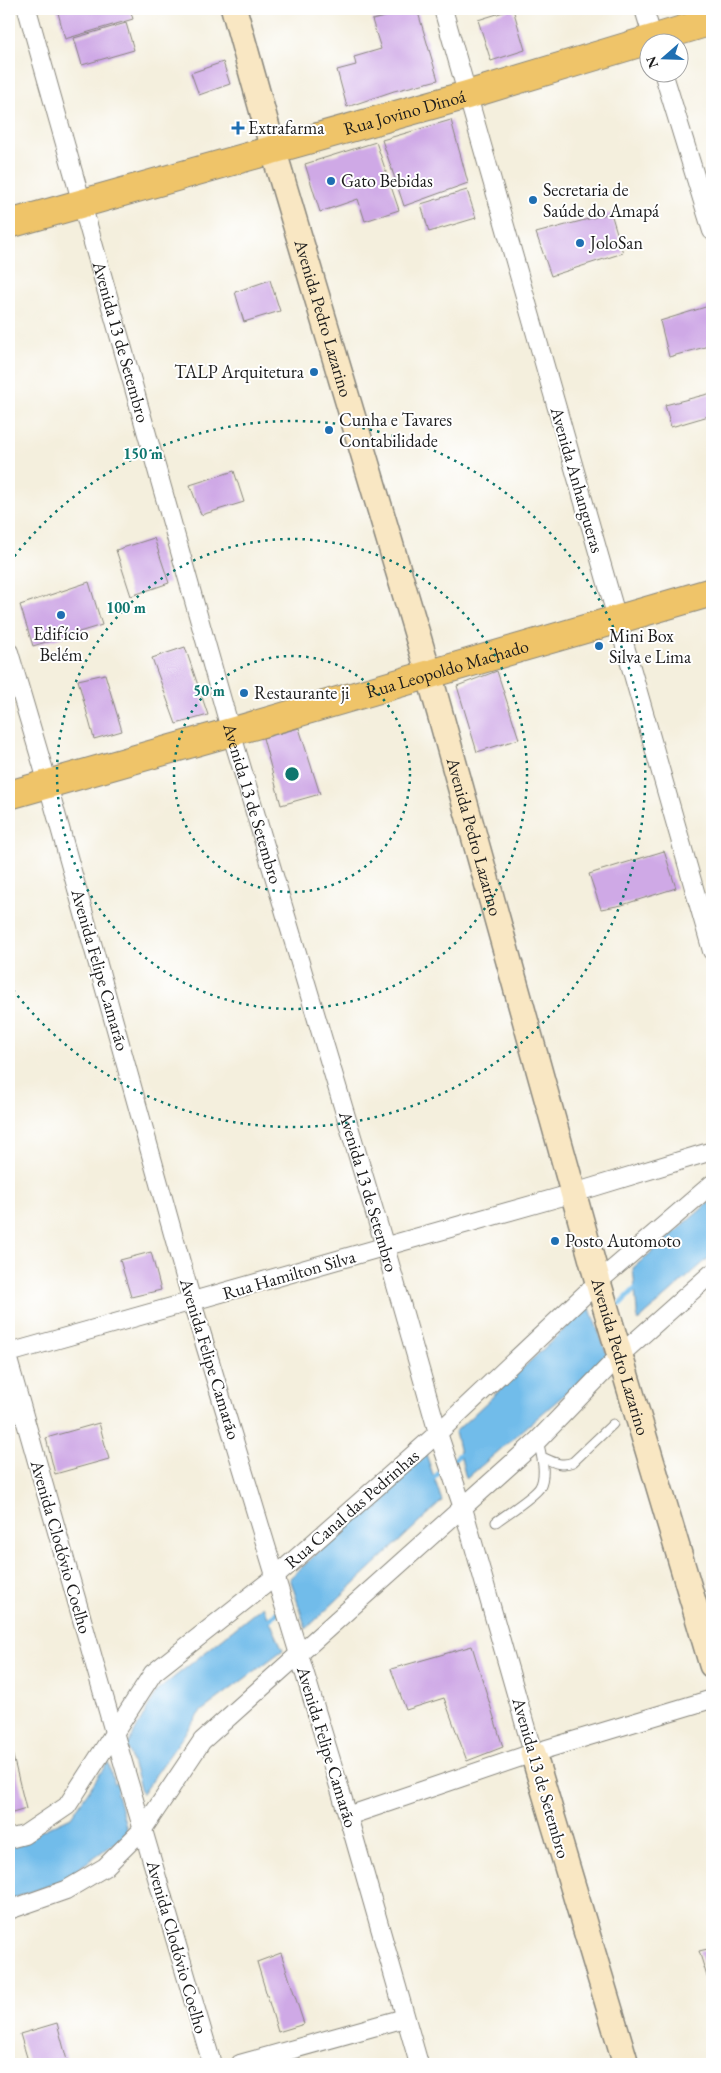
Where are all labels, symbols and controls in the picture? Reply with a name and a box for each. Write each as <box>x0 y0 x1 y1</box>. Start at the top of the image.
north arrow <box>638 32 688 82</box>
text: N <box>641 53 662 71</box>
street label: Rua Jovino Dinoá <box>341 84 469 140</box>
place label: Extrafarma <box>248 116 325 139</box>
marker: Extrafarma <box>232 122 244 134</box>
place label: Gato Bebidas <box>341 169 433 192</box>
marker: Gato Bebidas <box>325 175 337 187</box>
place label: Secretaria de Saúde do Amapá <box>543 178 660 222</box>
marker: Secretaria de Saúde do Amapá <box>527 194 539 206</box>
place label: JoloSan <box>588 231 644 254</box>
street label: Avenida Pedro Lazarino <box>289 236 358 400</box>
marker: JoloSan <box>574 237 586 249</box>
street label: Avenida 13 de Setembro <box>87 258 155 425</box>
place label: TALP Arquitetura <box>174 360 305 383</box>
marker: TALP Arquitetura <box>308 366 320 378</box>
street label: Avenida Anhangueras <box>545 403 609 556</box>
place label: Cunha e Tavares Contabilidade <box>339 408 452 452</box>
marker: Cunha e Tavares Contabilidade <box>323 424 335 436</box>
text: 150 m <box>123 444 163 463</box>
text: 100 m <box>106 598 146 617</box>
marker: Edifício Belém <box>55 609 67 621</box>
place label: Edifício Belém <box>33 622 89 666</box>
place label: Mini Box Silva e Lima <box>609 624 692 668</box>
street label: Rua Leopoldo Machado <box>363 634 531 703</box>
marker: Mini Box Silva e Lima <box>593 640 605 652</box>
text: 50 m <box>193 681 225 700</box>
place label: Restaurante ji <box>254 681 350 704</box>
marker: Restaurante ji <box>238 687 250 699</box>
street label: Avenida 13 de Setembro <box>218 720 288 887</box>
street label: Avenida Pedro Lazarino <box>442 754 508 918</box>
centre of rings <box>283 765 301 783</box>
street label: Avenida Felipe Camarão <box>66 885 135 1053</box>
street label: Avenida 13 de Setembro <box>334 1108 404 1275</box>
place label: Posto Automoto <box>565 1229 681 1252</box>
marker: Posto Automoto <box>549 1235 561 1247</box>
street label: Rua Hamilton Silva <box>220 1244 359 1304</box>
street label: Avenida Pedro Lazarino <box>586 1274 655 1438</box>
street label: Avenida Felipe Camarão <box>175 1275 246 1442</box>
street label: Rua Canal das Pedrinhas <box>280 1444 424 1573</box>
street label: Avenida Clodóvio Coelho <box>25 1457 97 1636</box>
street label: Avenida Felipe Camarão <box>292 1663 363 1830</box>
street label: Avenida 13 de Setembro <box>507 1694 575 1861</box>
street label: Avenida Clodóvio Coelho <box>141 1857 213 2036</box>

